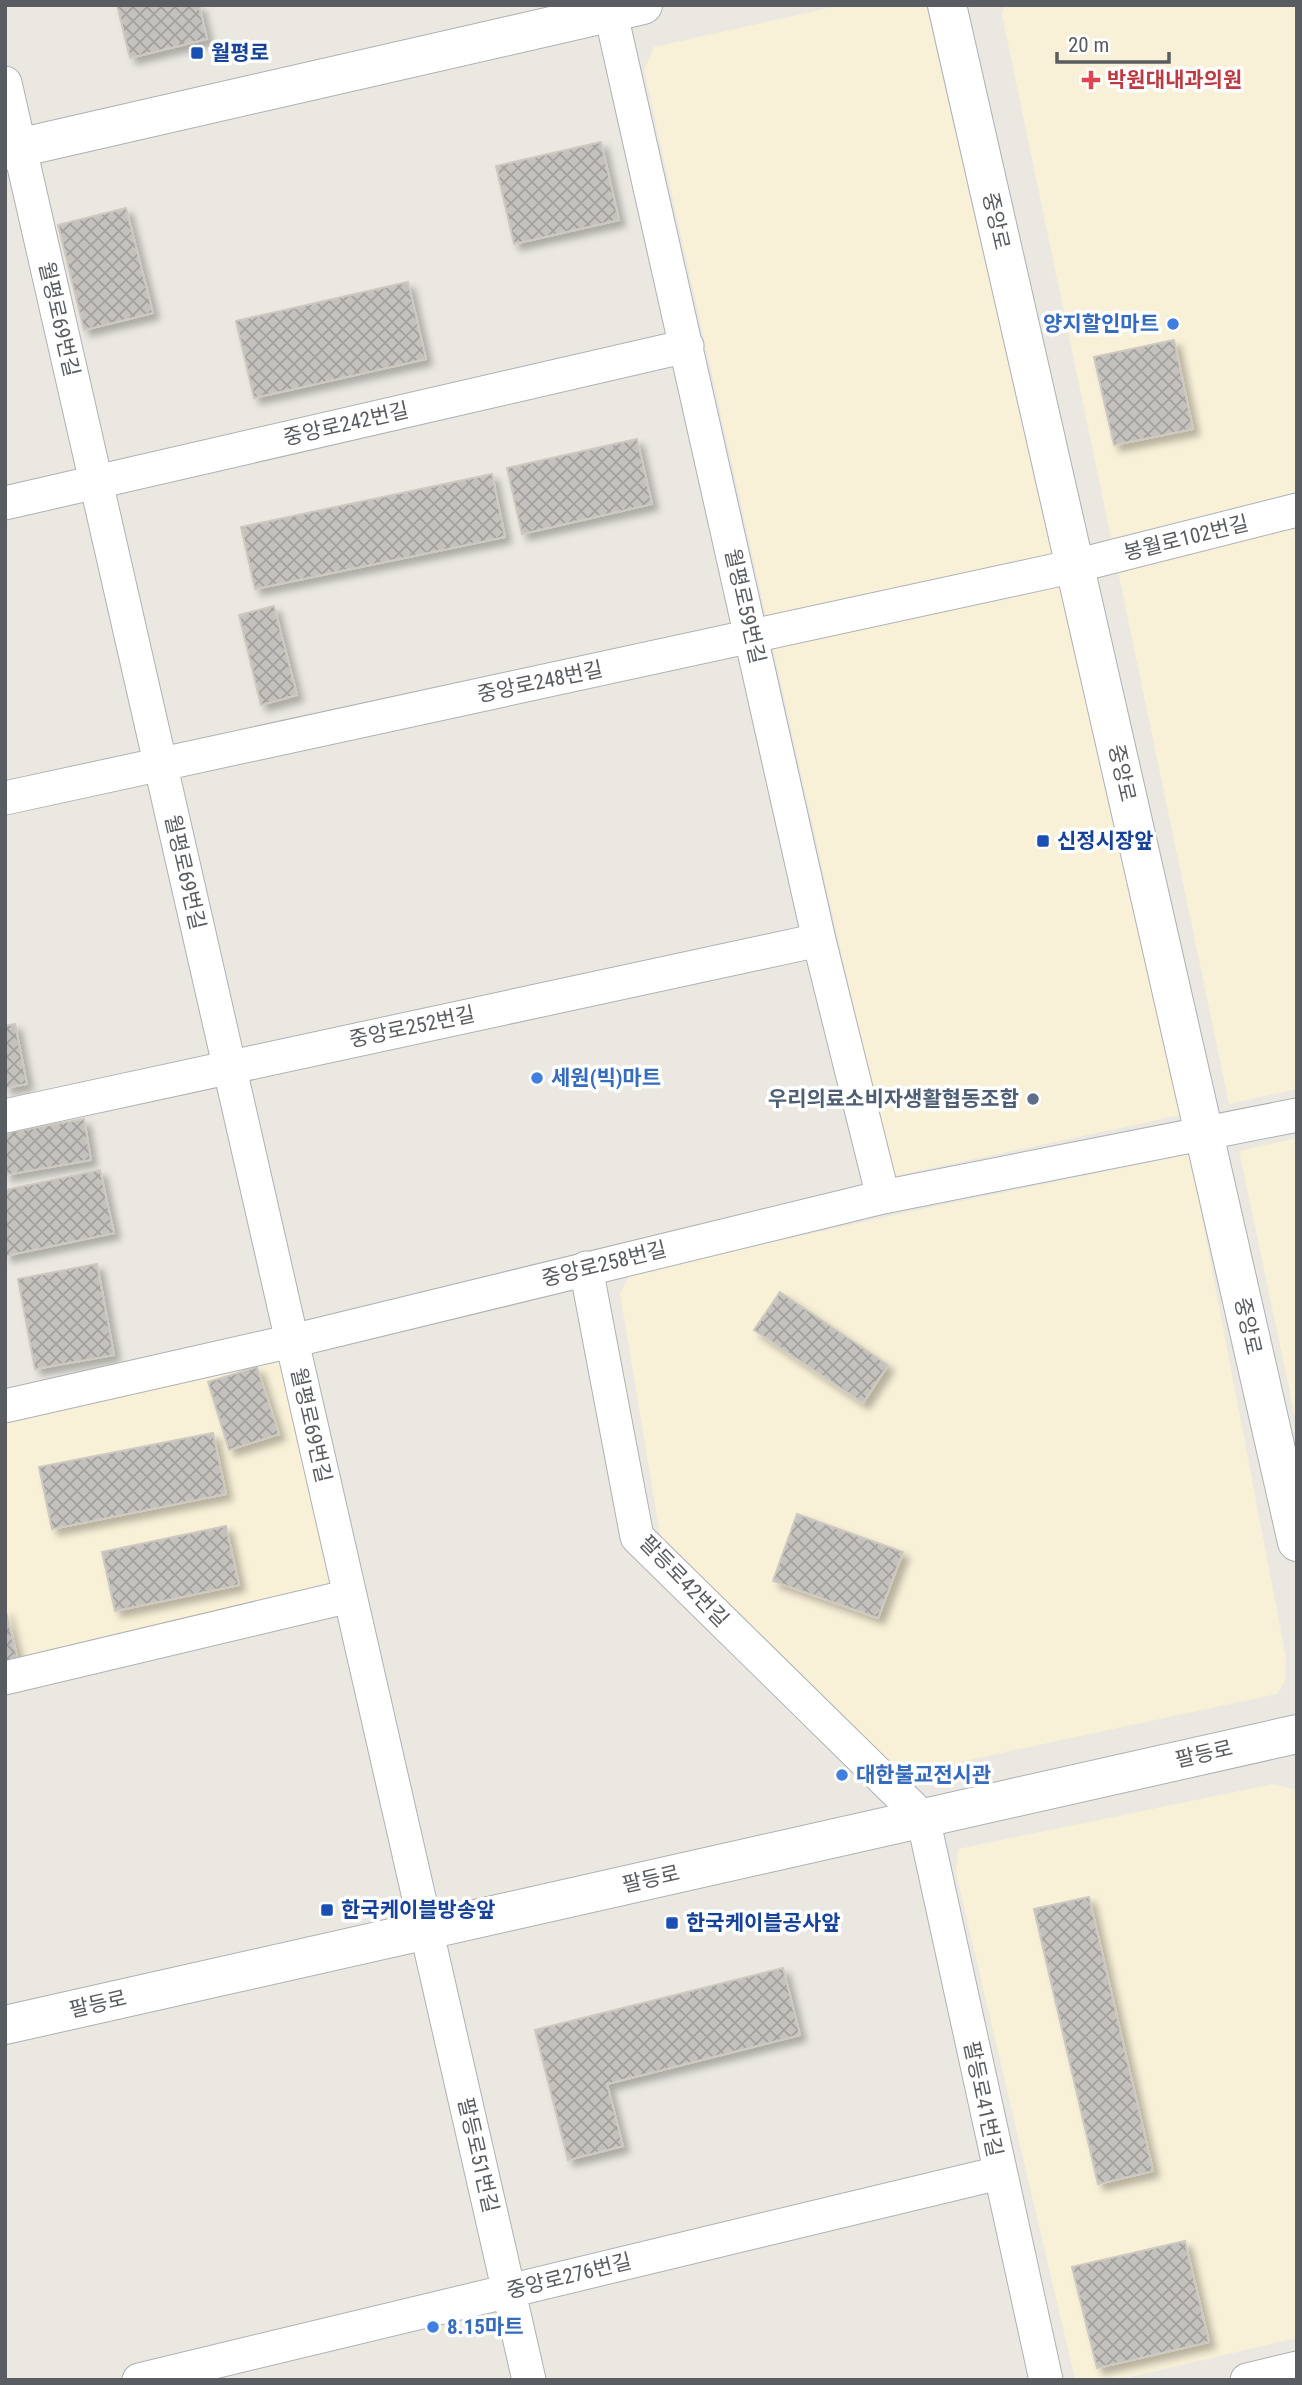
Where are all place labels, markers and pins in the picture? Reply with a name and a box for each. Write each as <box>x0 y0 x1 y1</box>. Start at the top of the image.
place label: 월평로 <box>211 41 269 65</box>
marker: 월평로 <box>189 45 205 61</box>
place label: 박원대내과의원 <box>1107 68 1242 92</box>
marker: 박원대내과의원 <box>1081 70 1101 90</box>
place label: 양지할인마트 <box>1043 312 1159 336</box>
marker: 양지할인마트 <box>1165 316 1181 332</box>
place label: 신정시장앞 <box>1057 829 1154 853</box>
marker: 신정시장앞 <box>1035 833 1051 849</box>
place label: 세원(빅)마트 <box>551 1066 661 1090</box>
marker: 세원(빅)마트 <box>529 1070 545 1086</box>
place label: 우리의료소비자생활협동조합 <box>768 1087 1019 1111</box>
marker: 우리의료소비자생활협동조합 <box>1025 1091 1041 1107</box>
place label: 대한불교전시관 <box>856 1763 991 1787</box>
marker: 대한불교전시관 <box>834 1767 850 1783</box>
place label: 한국케이블방송앞 <box>341 1898 496 1922</box>
marker: 한국케이블방송앞 <box>319 1902 335 1918</box>
place label: 한국케이블공사앞 <box>686 1911 841 1935</box>
marker: 한국케이블공사앞 <box>664 1915 680 1931</box>
place label: 8.15마트 <box>447 2315 524 2339</box>
marker: 8.15마트 <box>425 2319 441 2335</box>

